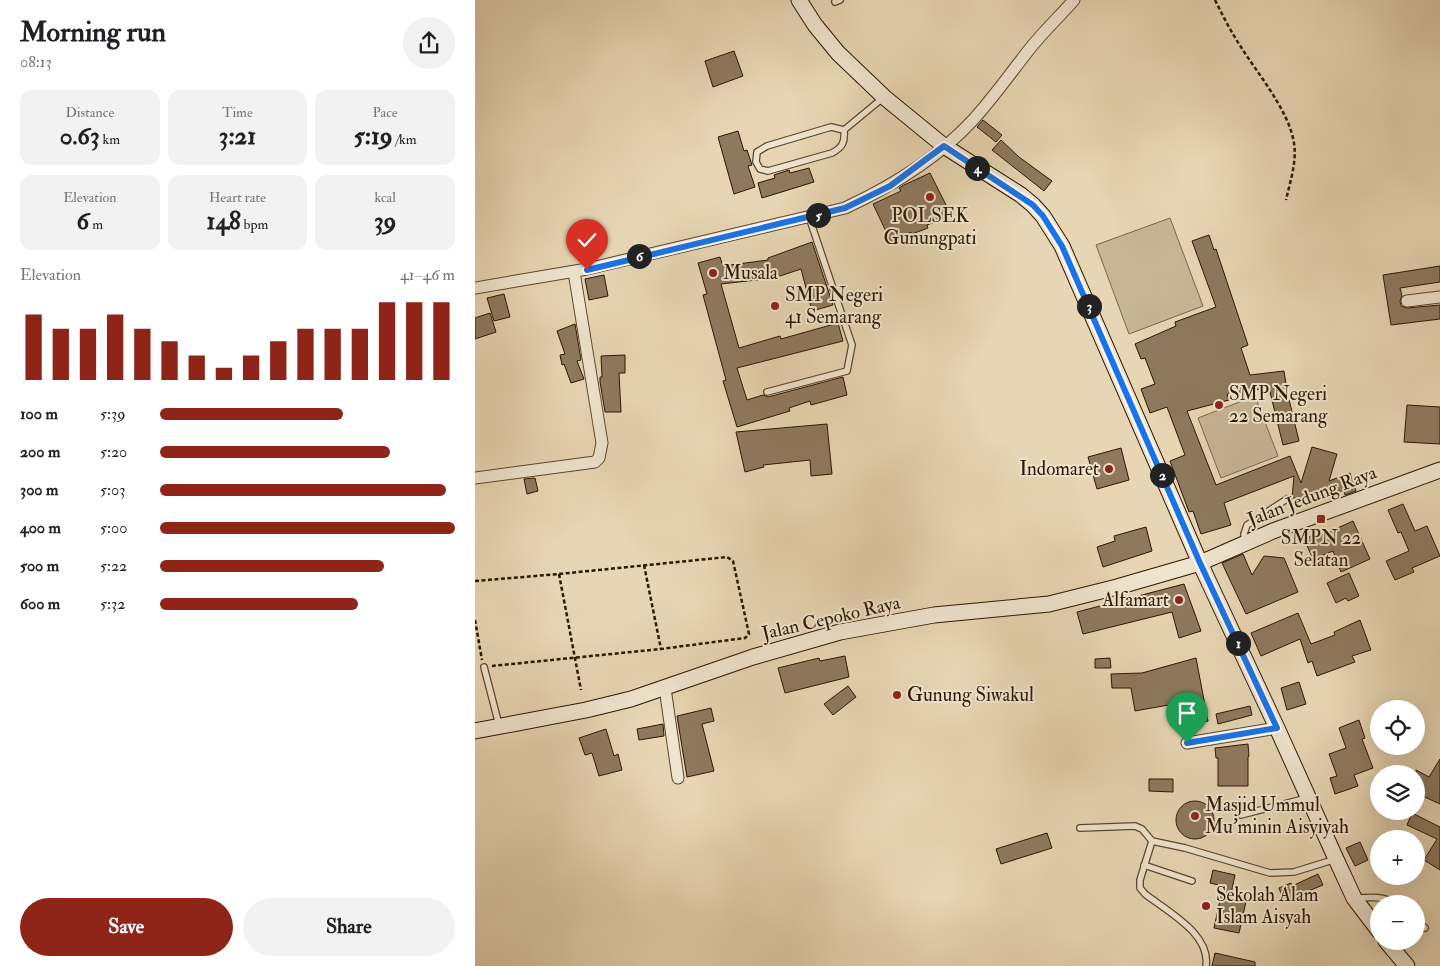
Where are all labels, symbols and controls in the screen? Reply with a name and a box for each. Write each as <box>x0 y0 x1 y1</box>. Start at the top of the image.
text: Morning run <box>20 15 166 50</box>
button: share <box>403 17 455 69</box>
text: 08:13 <box>20 52 52 72</box>
text: Distance <box>65 104 114 121</box>
text: Time <box>222 104 253 121</box>
text: Pace <box>373 104 398 121</box>
text: 0.63 <box>60 121 100 152</box>
text: 3:21 <box>219 121 256 152</box>
text: 5:19 <box>354 121 393 152</box>
text: km <box>100 131 120 148</box>
text: /km <box>393 131 417 148</box>
pin: 4 <box>965 156 989 180</box>
text: 4 <box>974 160 981 177</box>
text: Elevation <box>63 189 117 206</box>
text: Heart rate <box>209 189 266 206</box>
text: kcal <box>374 189 396 206</box>
marker: POLSEK Gunungpati <box>924 191 936 203</box>
pin: 5 <box>805 202 831 228</box>
place label: POLSEK Gunungpati <box>883 204 977 251</box>
text: 6 <box>77 206 89 237</box>
text: 148 <box>207 206 241 237</box>
text: 39 <box>374 206 396 237</box>
text: 5 <box>815 207 822 224</box>
text: m <box>89 216 103 233</box>
text: bpm <box>241 216 268 233</box>
pin <box>566 219 608 270</box>
icon: check <box>573 226 601 254</box>
pin: 6 <box>627 244 651 268</box>
text: 6 <box>636 248 643 265</box>
place label: Musala <box>723 261 778 285</box>
text: Elevation <box>20 265 81 285</box>
text: 41–46 m <box>400 265 455 285</box>
marker: Musala <box>707 267 719 279</box>
place label: SMP Negeri 41 Semarang <box>785 283 883 329</box>
pin: 3 <box>1077 294 1101 318</box>
text: 3 <box>1087 298 1092 315</box>
marker: SMP Negeri 41 Semarang <box>769 300 781 312</box>
place label: SMP Negeri 22 Semarang <box>1229 382 1328 428</box>
marker: SMP Negeri 22 Semarang <box>1213 399 1225 411</box>
text: 100 m <box>20 404 58 424</box>
text: 5:39 <box>100 404 125 424</box>
text: 200 m <box>20 442 60 462</box>
text: 5:20 <box>100 442 127 462</box>
place label: Indomaret <box>1019 457 1099 481</box>
street label: Jalan Jedung Raya <box>1243 460 1380 532</box>
pin: 2 <box>1149 462 1175 488</box>
marker: Indomaret <box>1103 463 1115 475</box>
text: 2 <box>1159 467 1166 484</box>
text: 300 m <box>20 480 58 500</box>
text: 5:03 <box>100 480 125 500</box>
marker: SMPN 22 Selatan <box>1315 513 1327 525</box>
text: 400 m <box>20 518 61 538</box>
text: 5:00 <box>100 518 127 538</box>
place label: SMPN 22 Selatan <box>1281 526 1361 572</box>
text: 500 m <box>20 556 59 576</box>
text: 5:22 <box>100 556 127 576</box>
place label: Alfamart <box>1101 588 1169 612</box>
street label: Jalan Cepoko Raya <box>758 590 903 647</box>
text: 600 m <box>20 594 60 614</box>
text: 5:32 <box>100 594 125 614</box>
marker: Alfamart <box>1173 594 1185 606</box>
pin: 1 <box>1225 630 1251 656</box>
text: 1 <box>1236 635 1241 652</box>
place label: Gunung Siwakul <box>907 683 1034 707</box>
marker: Gunung Siwakul <box>891 689 903 701</box>
pin <box>1166 692 1208 743</box>
icon: arrive <box>1173 699 1201 727</box>
map controls <box>1370 700 1425 950</box>
button: locate <box>1370 700 1425 755</box>
button: layers <box>1370 765 1425 820</box>
place label: Masjid Ummul Mu'minin Aisyiyah <box>1205 793 1349 839</box>
marker: Masjid Ummul Mu'minin Aisyiyah <box>1189 810 1201 822</box>
button: + <box>1370 830 1425 885</box>
place label: Sekolah Alam Islam Aisyah <box>1216 883 1319 929</box>
button: − <box>1370 895 1425 950</box>
button: Save <box>20 898 233 956</box>
button: Share <box>243 898 455 956</box>
marker: Sekolah Alam Islam Aisyah <box>1200 900 1212 912</box>

